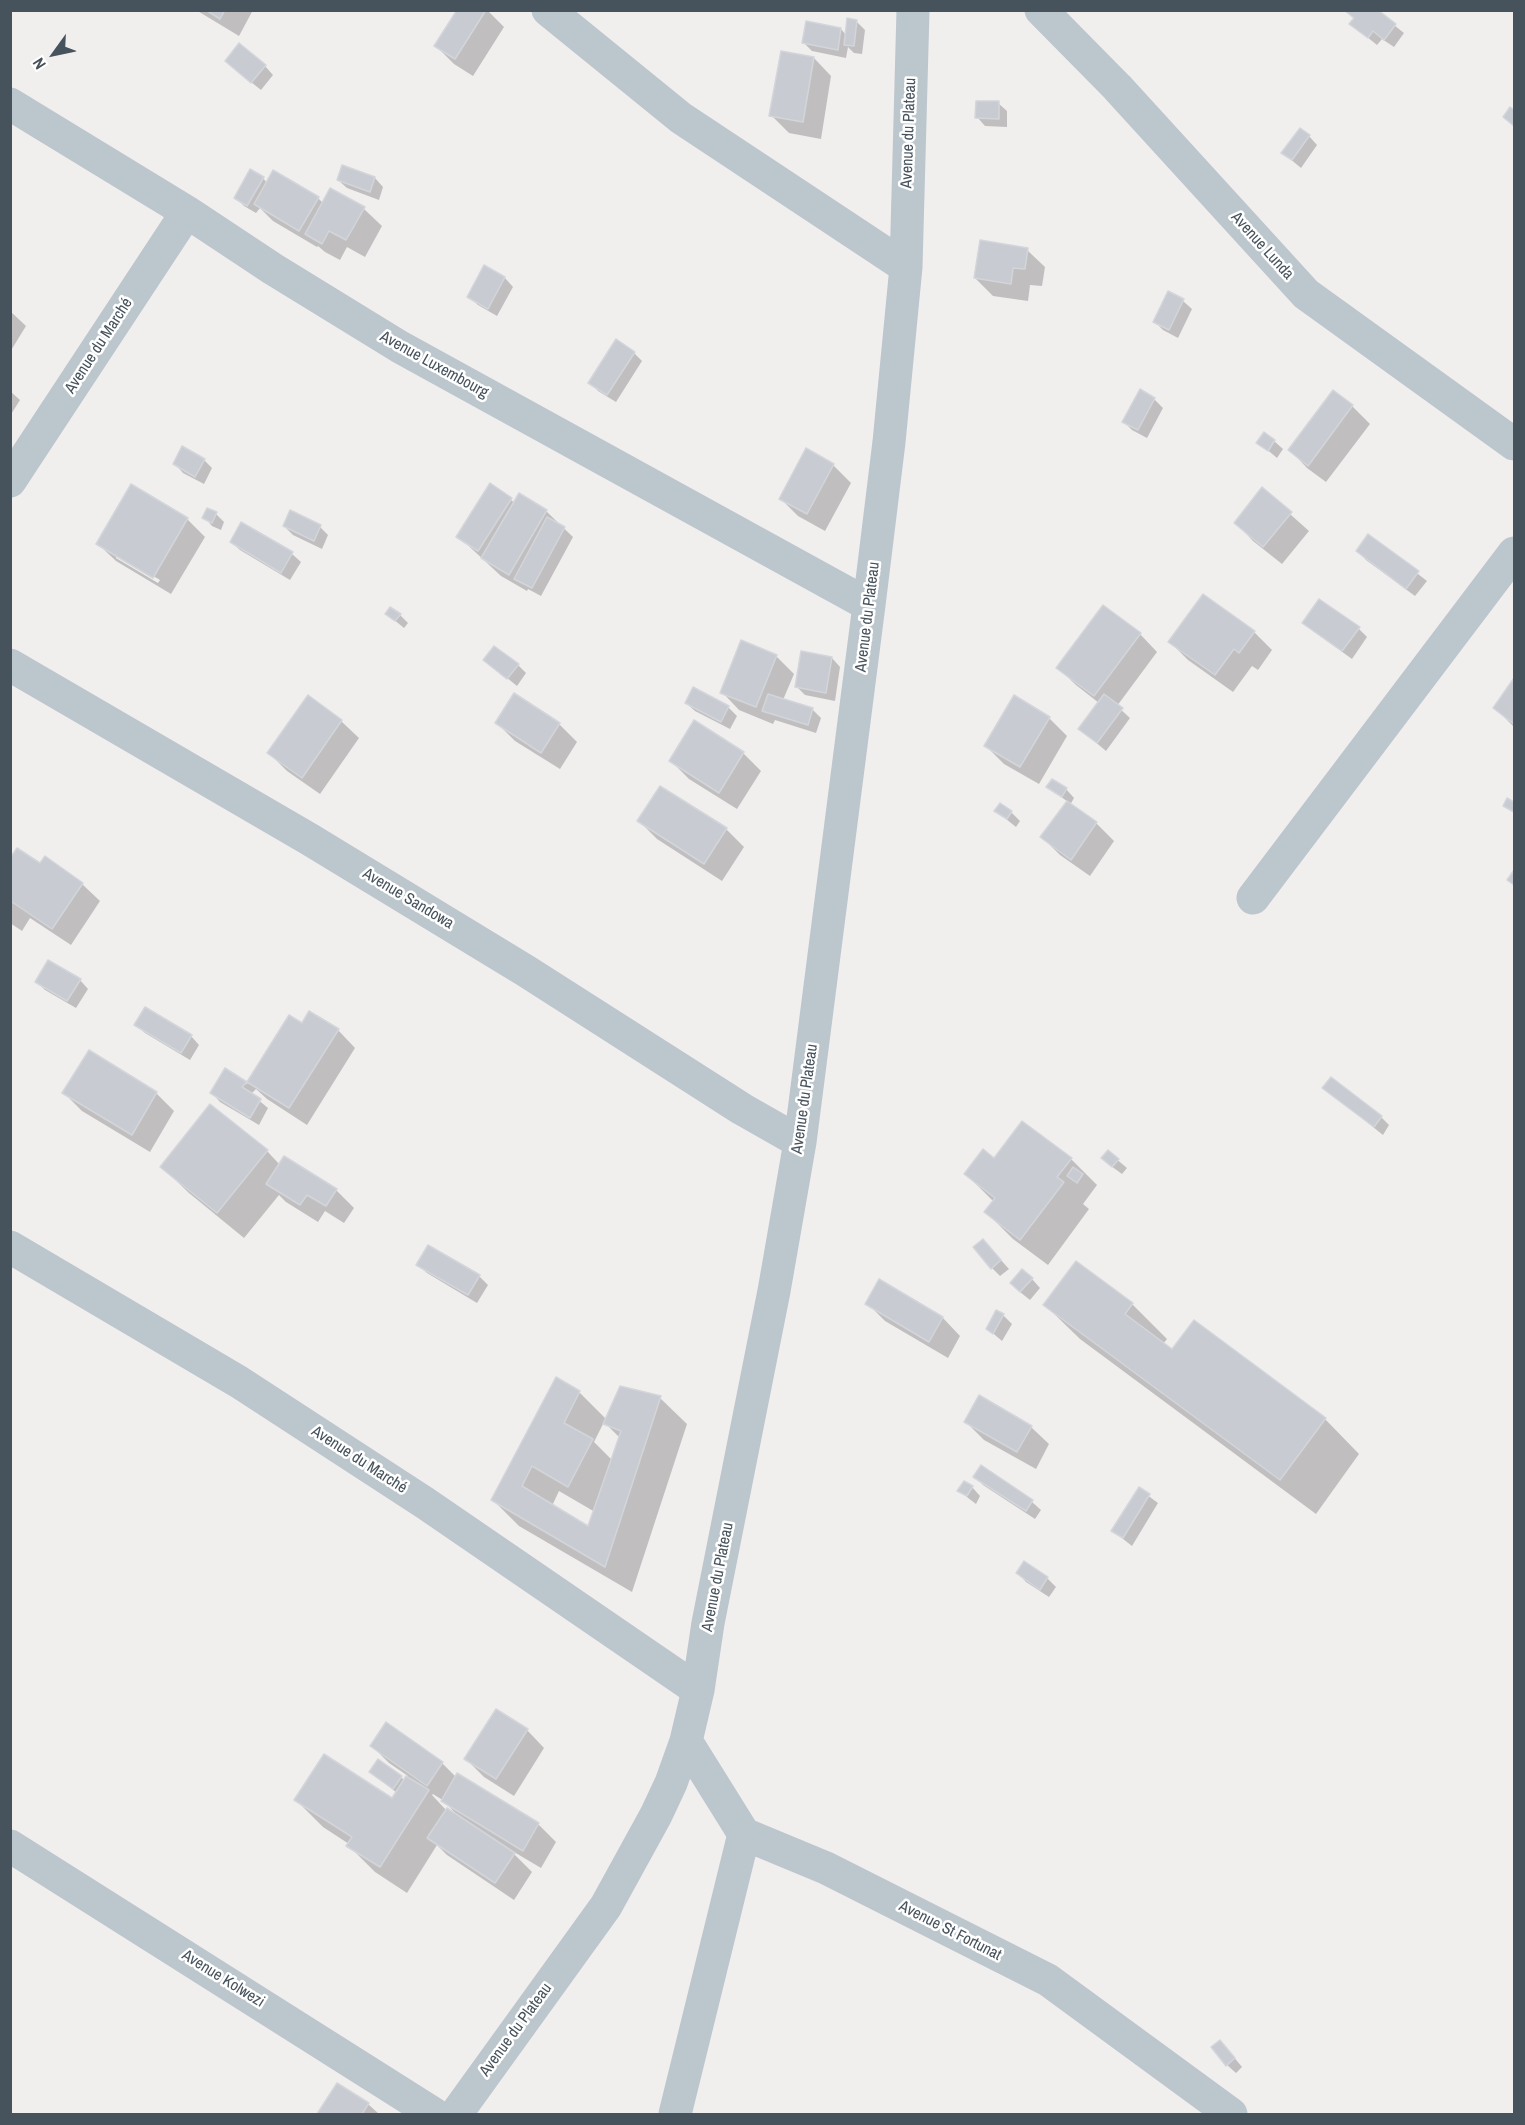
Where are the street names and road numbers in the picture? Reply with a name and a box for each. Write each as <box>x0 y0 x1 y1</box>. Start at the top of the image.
street label: Avenue du Plateau <box>897 77 921 189</box>
street label: Avenue Lunda <box>1227 208 1297 284</box>
street label: Avenue du Marché <box>61 295 137 397</box>
street label: Avenue Luxembourg <box>376 327 492 403</box>
street label: Avenue du Plateau <box>852 561 884 673</box>
street label: Avenue Sandowa <box>359 864 457 934</box>
street label: Avenue du Plateau <box>788 1043 822 1155</box>
street label: Avenue du Marché <box>308 1422 410 1498</box>
street label: Avenue du Plateau <box>698 1521 738 1633</box>
street label: Avenue St Fortunat <box>896 1897 1004 1965</box>
street label: Avenue Kolwezi <box>178 1946 268 2012</box>
street label: Avenue du Plateau <box>476 1980 556 2080</box>

